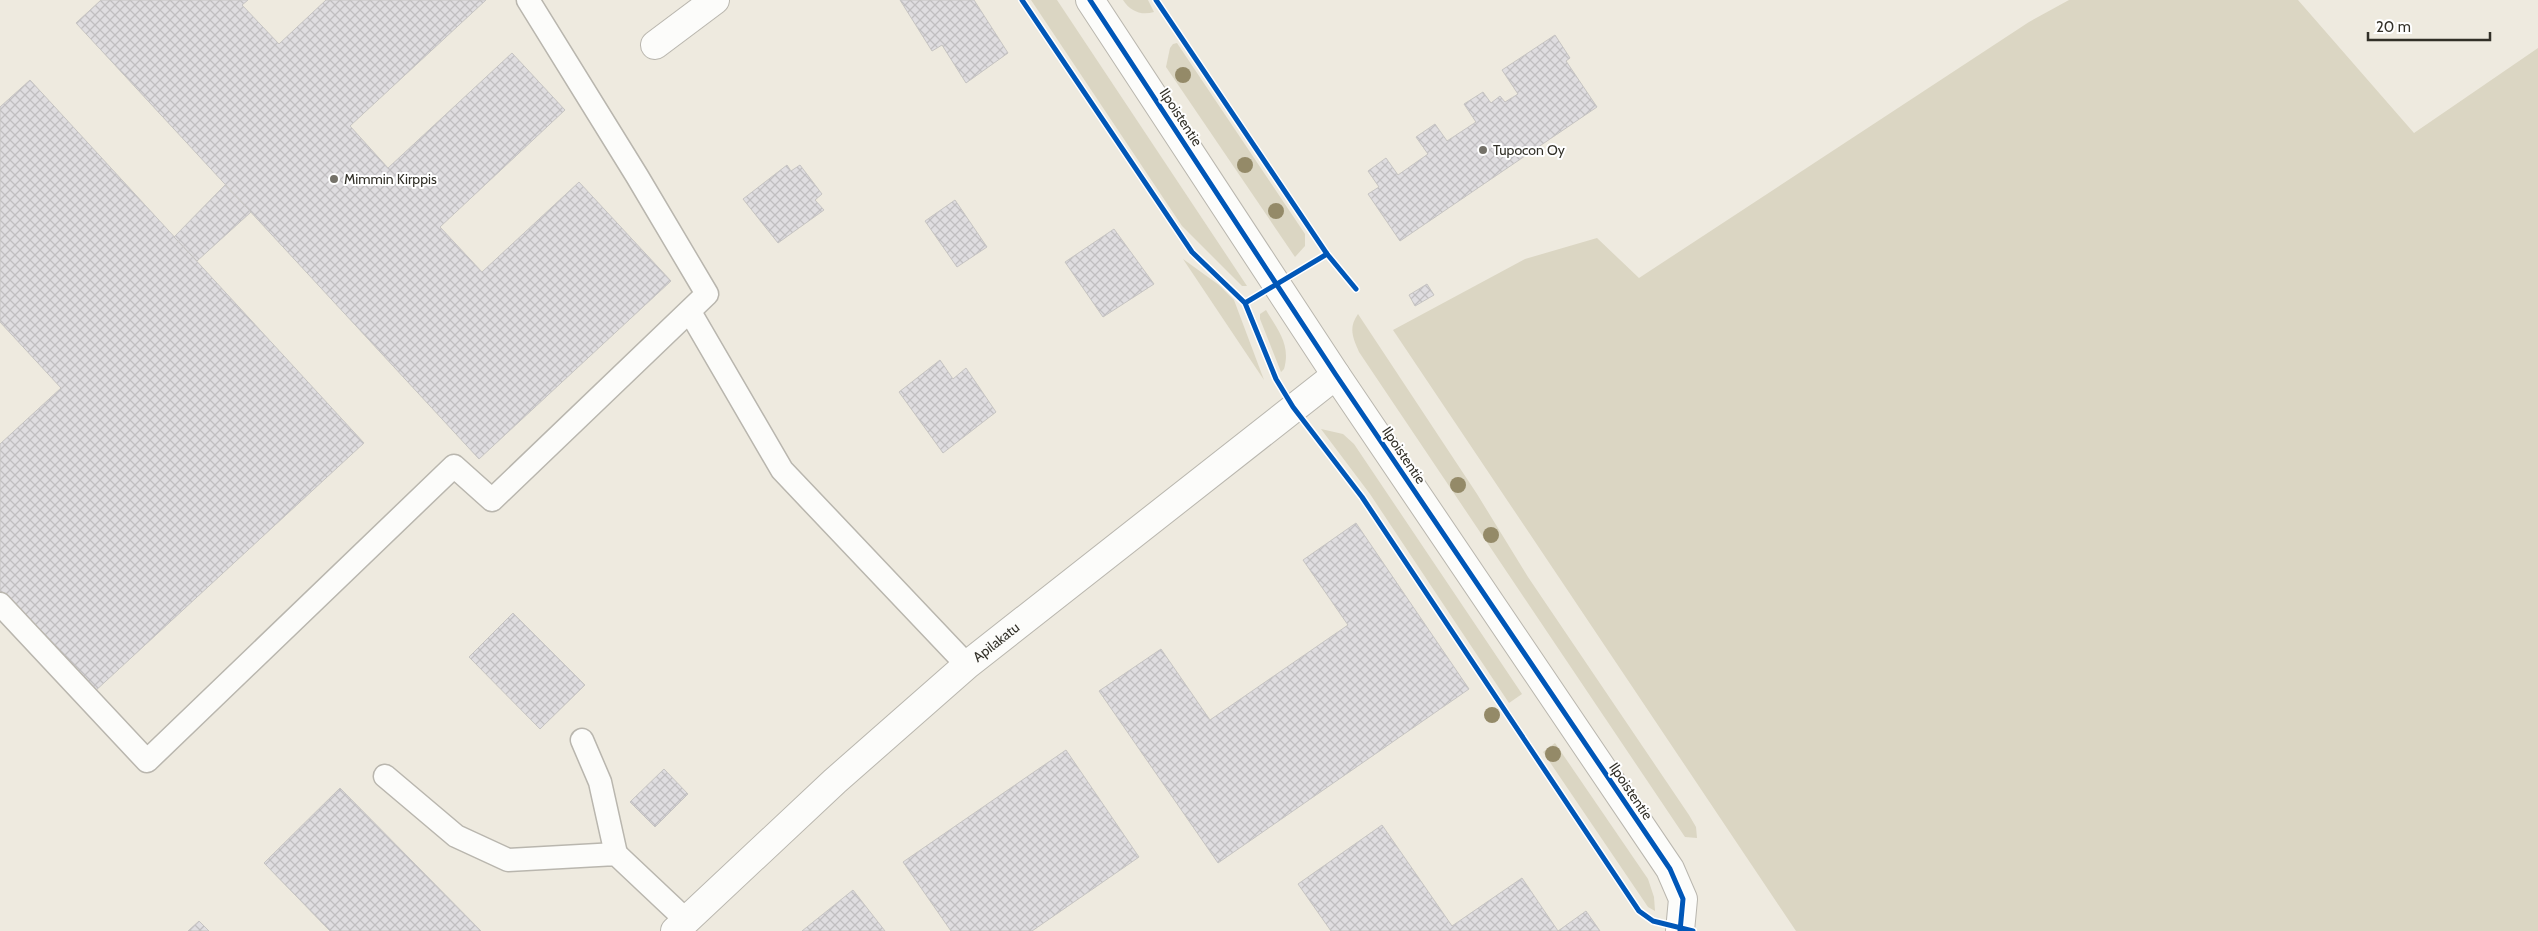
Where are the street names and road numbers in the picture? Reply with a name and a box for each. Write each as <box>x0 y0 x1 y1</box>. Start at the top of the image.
street label: Ilpoistentie <box>1156 85 1206 149</box>
street label: Ilpoistentie <box>1378 423 1430 487</box>
street label: Apilakatu <box>969 618 1023 666</box>
street label: Ilpoistentie <box>1605 759 1657 823</box>

